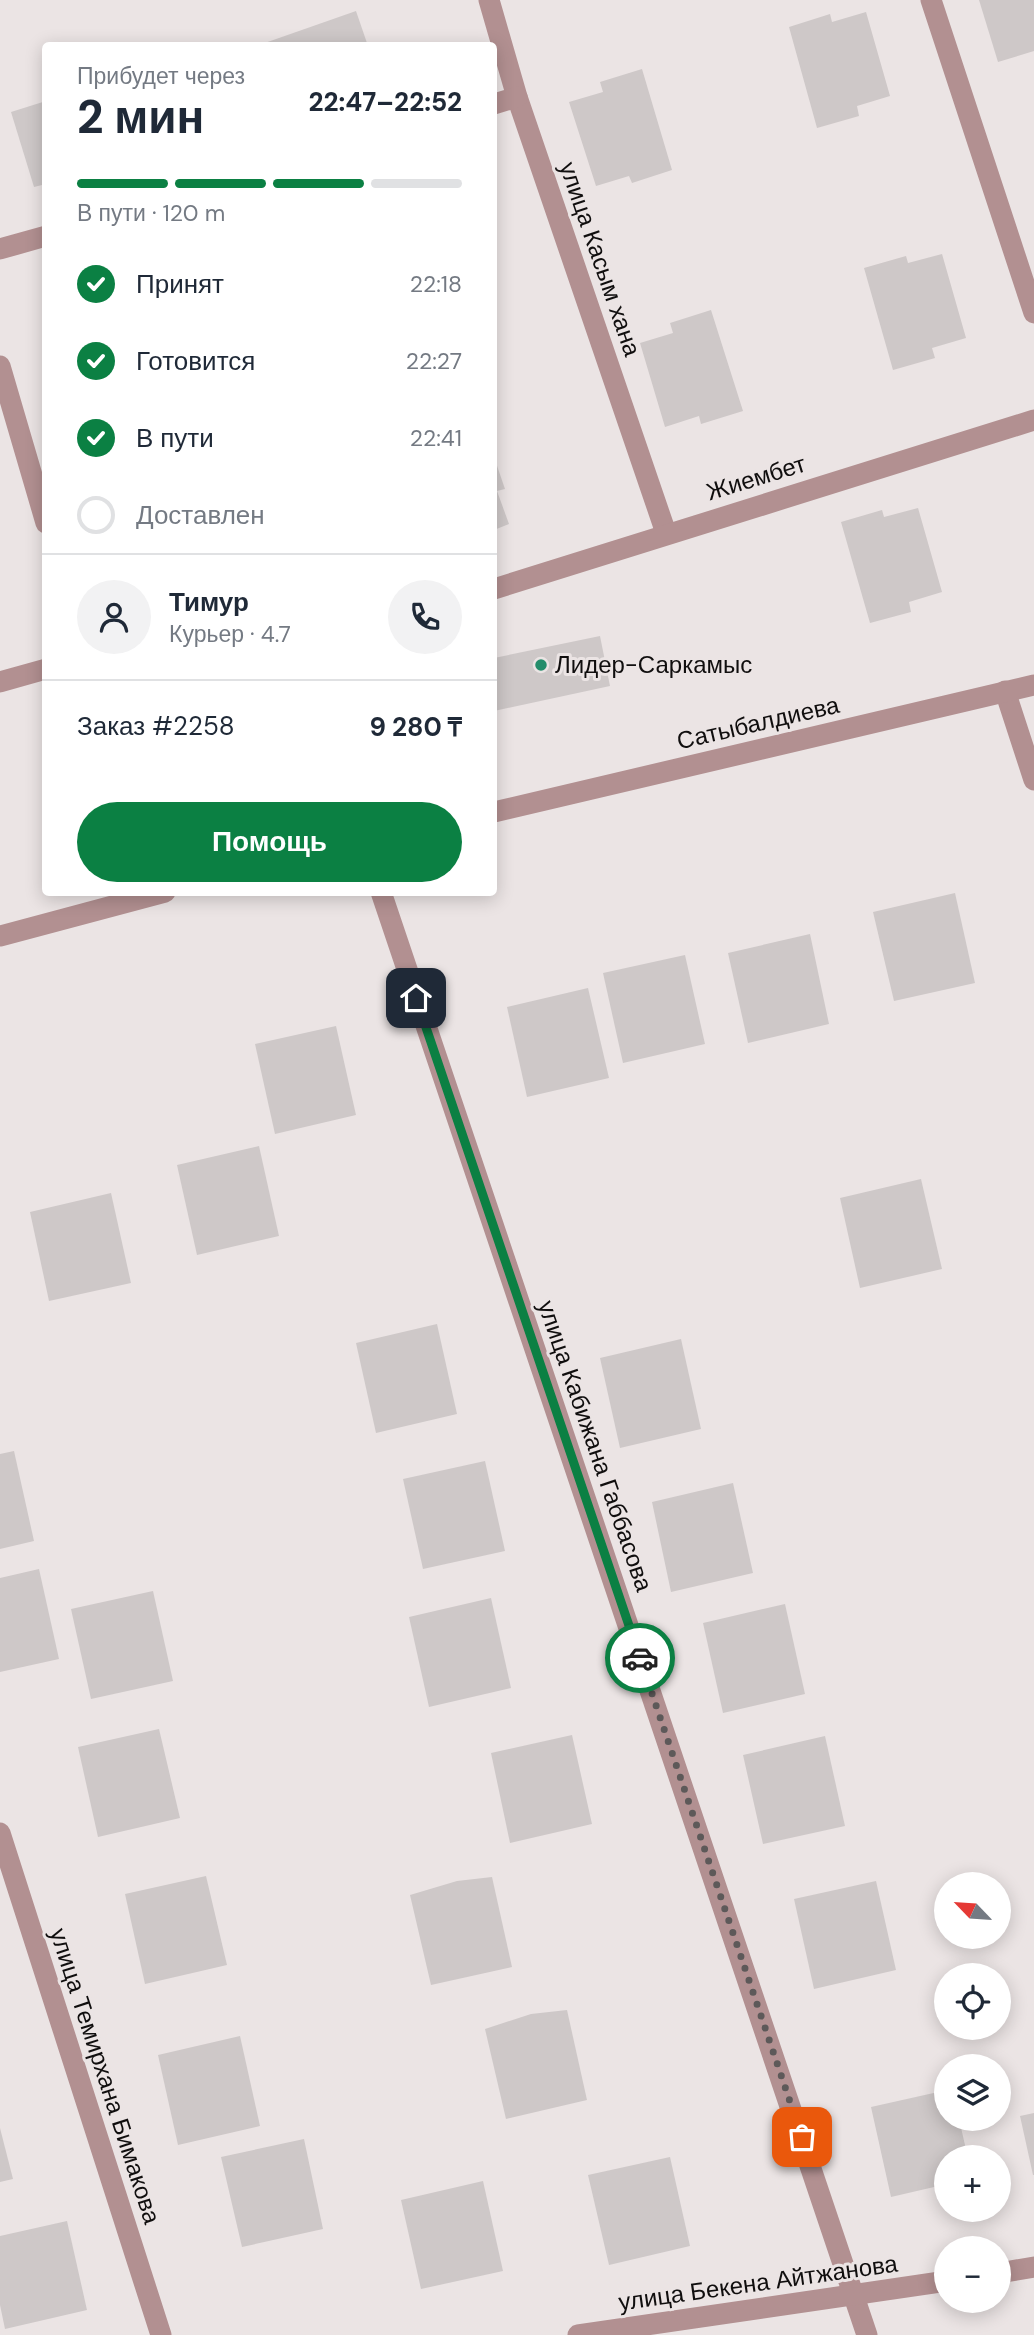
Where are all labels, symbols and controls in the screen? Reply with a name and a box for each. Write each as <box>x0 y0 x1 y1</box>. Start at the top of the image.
text: Прибудет через <box>77 61 245 91</box>
text: 22:47–22:52 <box>308 85 462 119</box>
text: 2 мин <box>77 87 204 147</box>
street label: улица Касым хана <box>553 158 648 361</box>
text: В пути · 120 m <box>77 198 225 228</box>
icon: check <box>77 265 115 303</box>
text: Принят <box>136 267 224 301</box>
text: 22:18 <box>410 269 462 299</box>
icon: check <box>77 342 115 380</box>
text: Готовится <box>136 344 255 378</box>
text: 22:27 <box>406 346 462 376</box>
icon: check <box>77 419 115 457</box>
text: В пути <box>136 421 214 455</box>
text: 22:41 <box>410 423 462 453</box>
street label: Жиембет <box>702 448 809 507</box>
text: Доставлен <box>136 498 265 532</box>
button: person <box>77 580 151 654</box>
button: phone <box>388 580 462 654</box>
text: Тимур <box>169 585 249 619</box>
text: Курьер · 4.7 <box>169 619 291 649</box>
place label: Лидер-Саркамыс <box>555 649 752 680</box>
marker: Лидер-Саркамыс <box>533 657 549 673</box>
street label: Сатыбалдиева <box>674 689 843 756</box>
text: Заказ #2258 <box>77 709 235 743</box>
text: 9 280 ₸ <box>369 710 462 744</box>
button: Помощь <box>77 802 462 882</box>
pin <box>386 968 446 1028</box>
icon: home <box>397 979 435 1017</box>
street label: улица Кабижана Габбасова <box>531 1296 660 1596</box>
courier <box>605 1623 675 1693</box>
icon: car <box>621 1639 659 1677</box>
north arrow <box>934 1872 1012 1950</box>
map controls <box>934 1872 1011 2313</box>
street label: улица Темирхана Бимакова <box>43 1924 168 2228</box>
button: locate <box>934 1963 1011 2040</box>
button: layers <box>934 2054 1011 2131</box>
pin <box>772 2107 832 2167</box>
icon: bag <box>783 2118 821 2156</box>
button: + <box>934 2145 1011 2222</box>
button: − <box>934 2236 1011 2313</box>
street label: улица Бекена Айтжанова <box>616 2247 900 2317</box>

